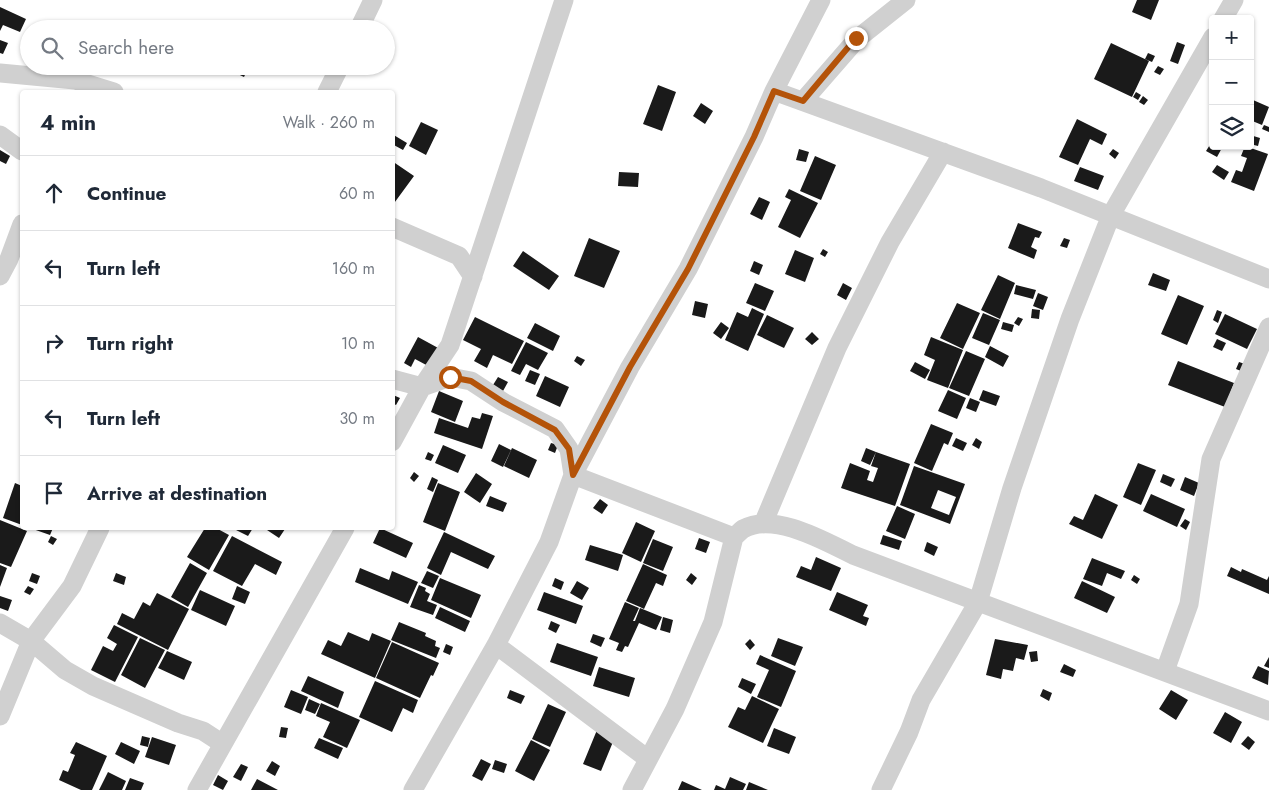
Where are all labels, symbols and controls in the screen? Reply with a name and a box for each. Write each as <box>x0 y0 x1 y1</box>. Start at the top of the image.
map controls <box>1209 15 1254 150</box>
button: + <box>1209 15 1254 60</box>
search box <box>20 20 395 75</box>
route end <box>845 27 868 50</box>
icon: search <box>38 34 66 62</box>
text: Search here <box>78 34 174 61</box>
button: − <box>1209 60 1254 105</box>
button: layers <box>1209 105 1254 150</box>
text: 4 min <box>40 108 96 138</box>
text: Walk · 260 m <box>283 111 375 134</box>
icon: ahead <box>40 179 68 207</box>
text: Continue <box>87 180 166 207</box>
text: 60 m <box>339 182 375 205</box>
icon: left <box>40 254 68 282</box>
text: Turn left <box>87 255 160 282</box>
text: 160 m <box>332 257 375 280</box>
icon: right <box>40 329 68 357</box>
text: Turn right <box>87 330 173 357</box>
text: 10 m <box>341 332 375 355</box>
route start <box>439 366 462 389</box>
icon: left <box>40 404 68 432</box>
text: Turn left <box>87 405 160 432</box>
text: 30 m <box>339 407 375 430</box>
icon: arrive <box>40 479 68 507</box>
text: Arrive at destination <box>87 480 267 507</box>

